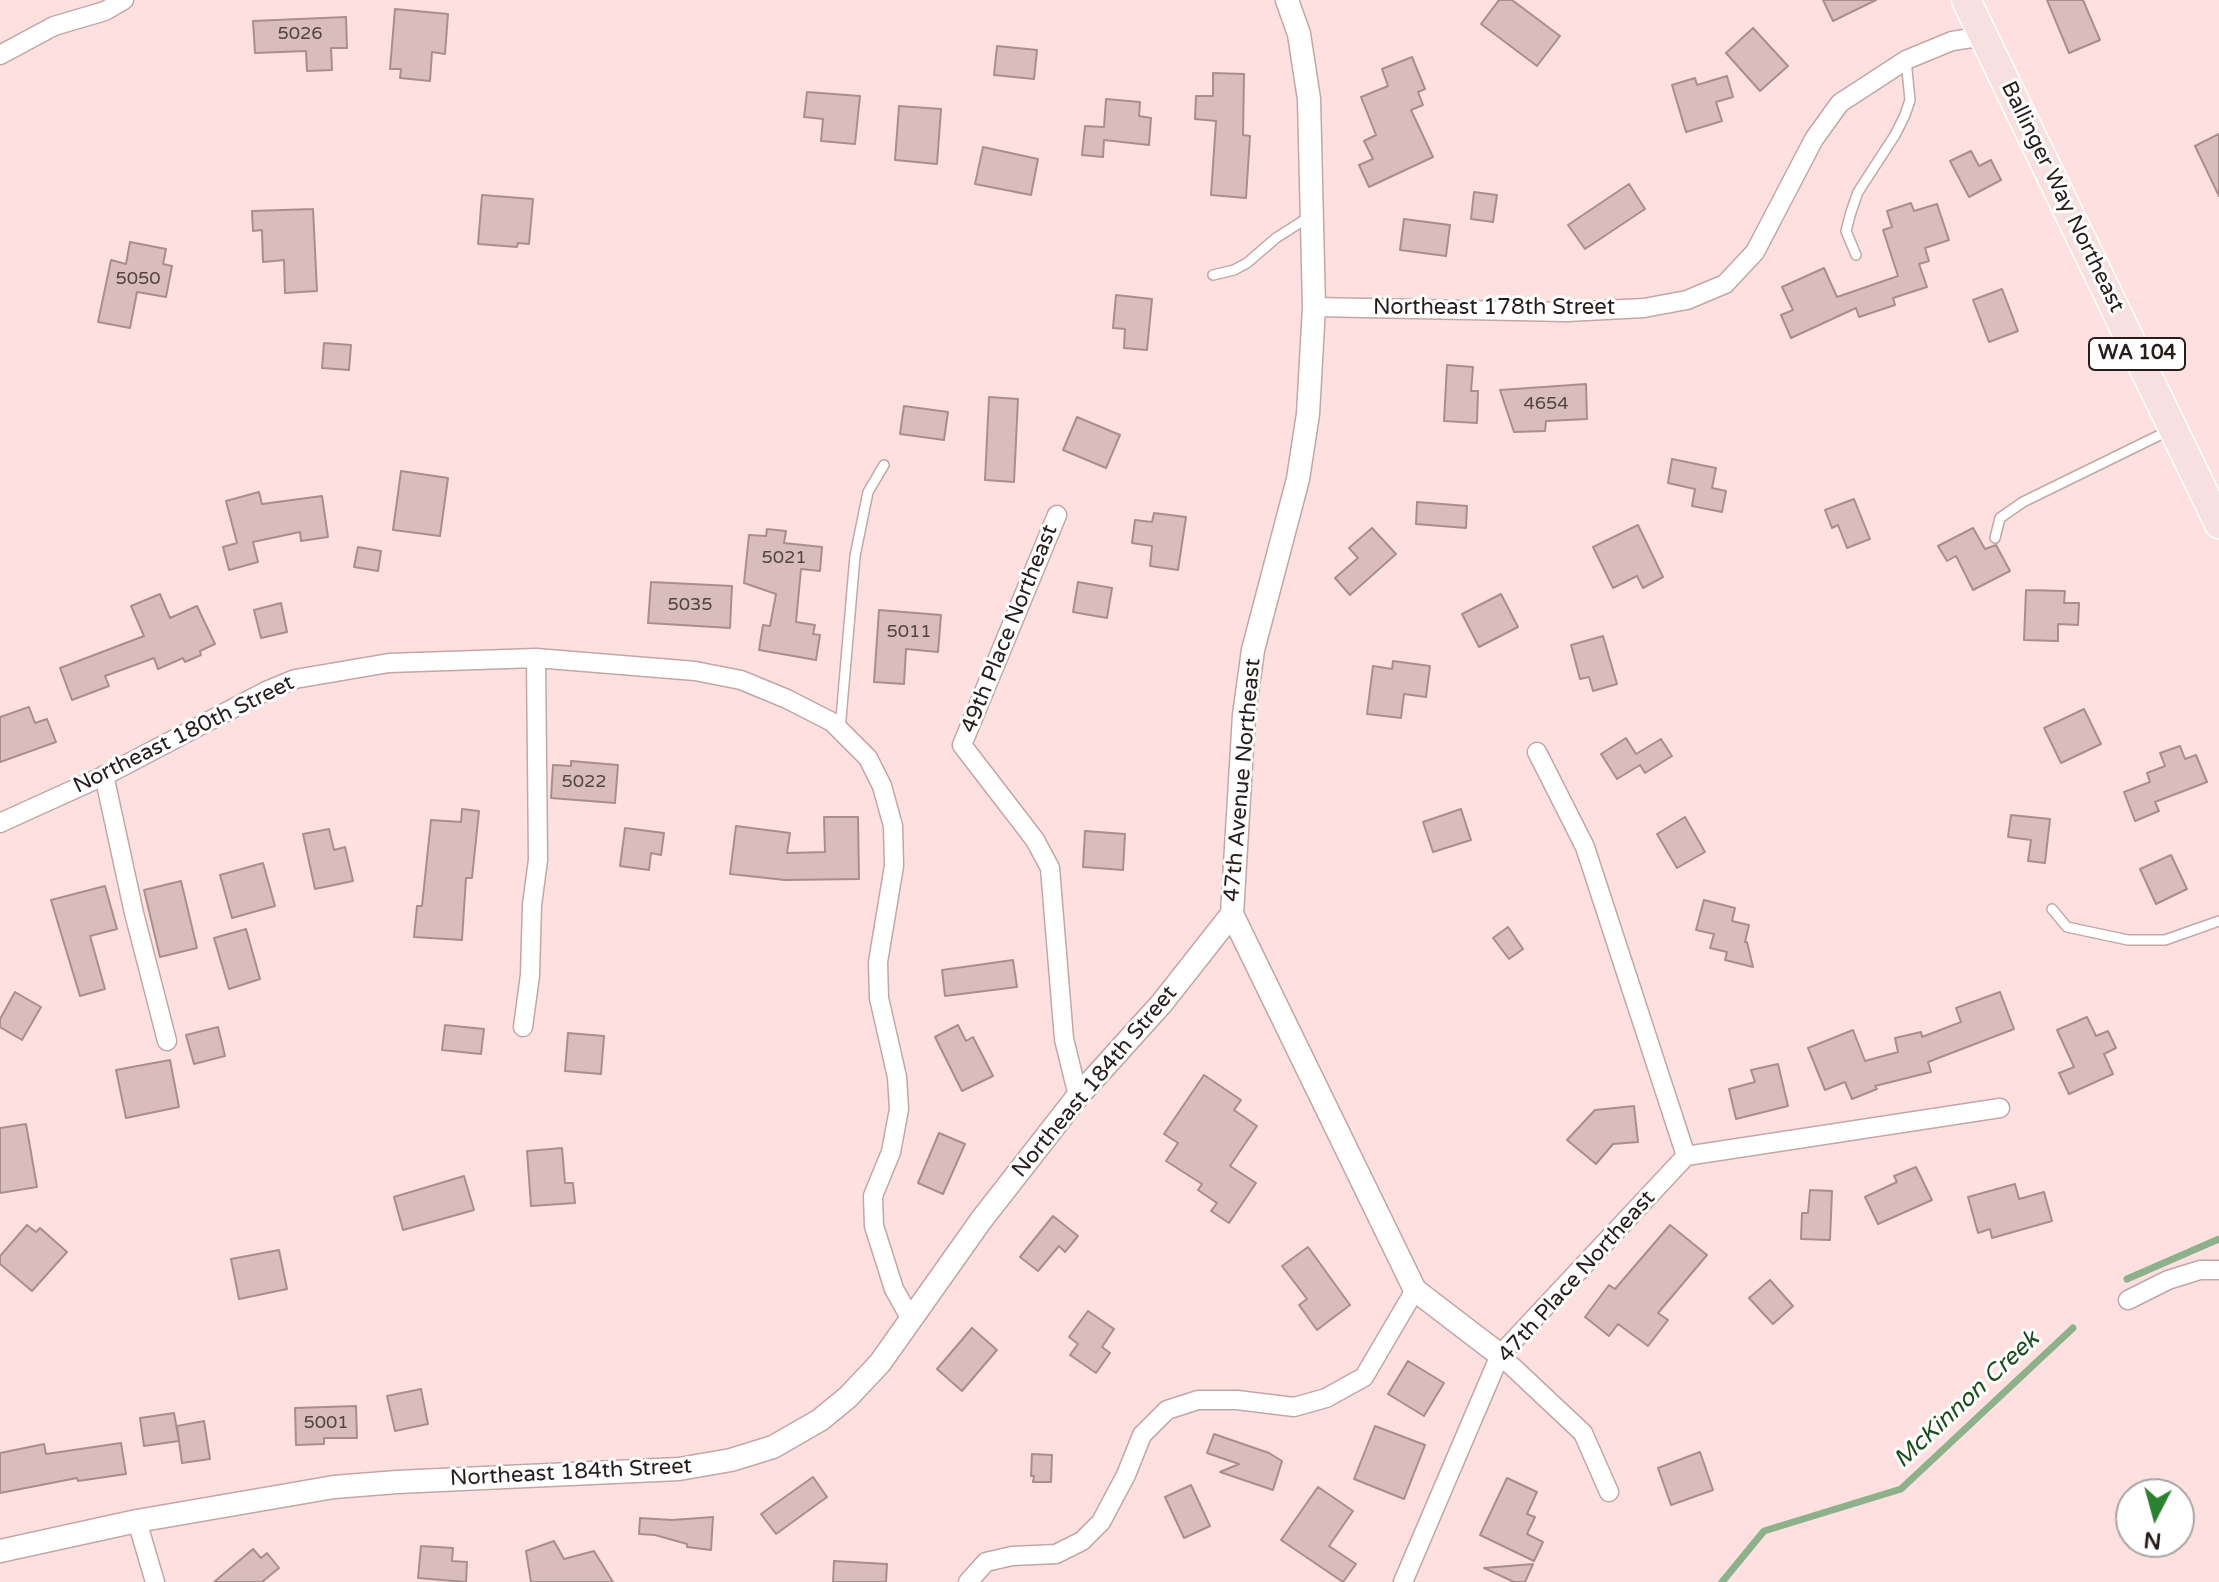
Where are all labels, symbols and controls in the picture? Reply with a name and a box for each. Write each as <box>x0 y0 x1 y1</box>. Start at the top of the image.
house number: 5026 <box>277 23 323 45</box>
street label: Ballinger Way Northeast <box>1995 77 2129 317</box>
house number: 5050 <box>115 268 161 290</box>
street label: Northeast 178th Street <box>1373 295 1615 321</box>
road number: WA 104 <box>2089 338 2185 370</box>
house number: 4654 <box>1523 393 1569 415</box>
street label: 49th Place Northeast <box>956 521 1064 737</box>
house number: 5021 <box>761 547 807 569</box>
house number: 5035 <box>667 594 713 616</box>
house number: 5011 <box>886 621 932 643</box>
street label: 47th Avenue Northeast <box>1219 657 1267 903</box>
street label: Northeast 180th Street <box>69 670 299 800</box>
house number: 5022 <box>561 771 607 793</box>
street label: Northeast 184th Street <box>1007 981 1183 1183</box>
street label: 47th Place Northeast <box>1493 1186 1661 1368</box>
water label: McKinnon Creek <box>1888 1325 2046 1475</box>
house number: 5001 <box>303 1412 349 1434</box>
street label: Northeast 184th Street <box>449 1453 693 1493</box>
north arrow <box>2115 1478 2195 1558</box>
text: N <box>2143 1526 2163 1554</box>

